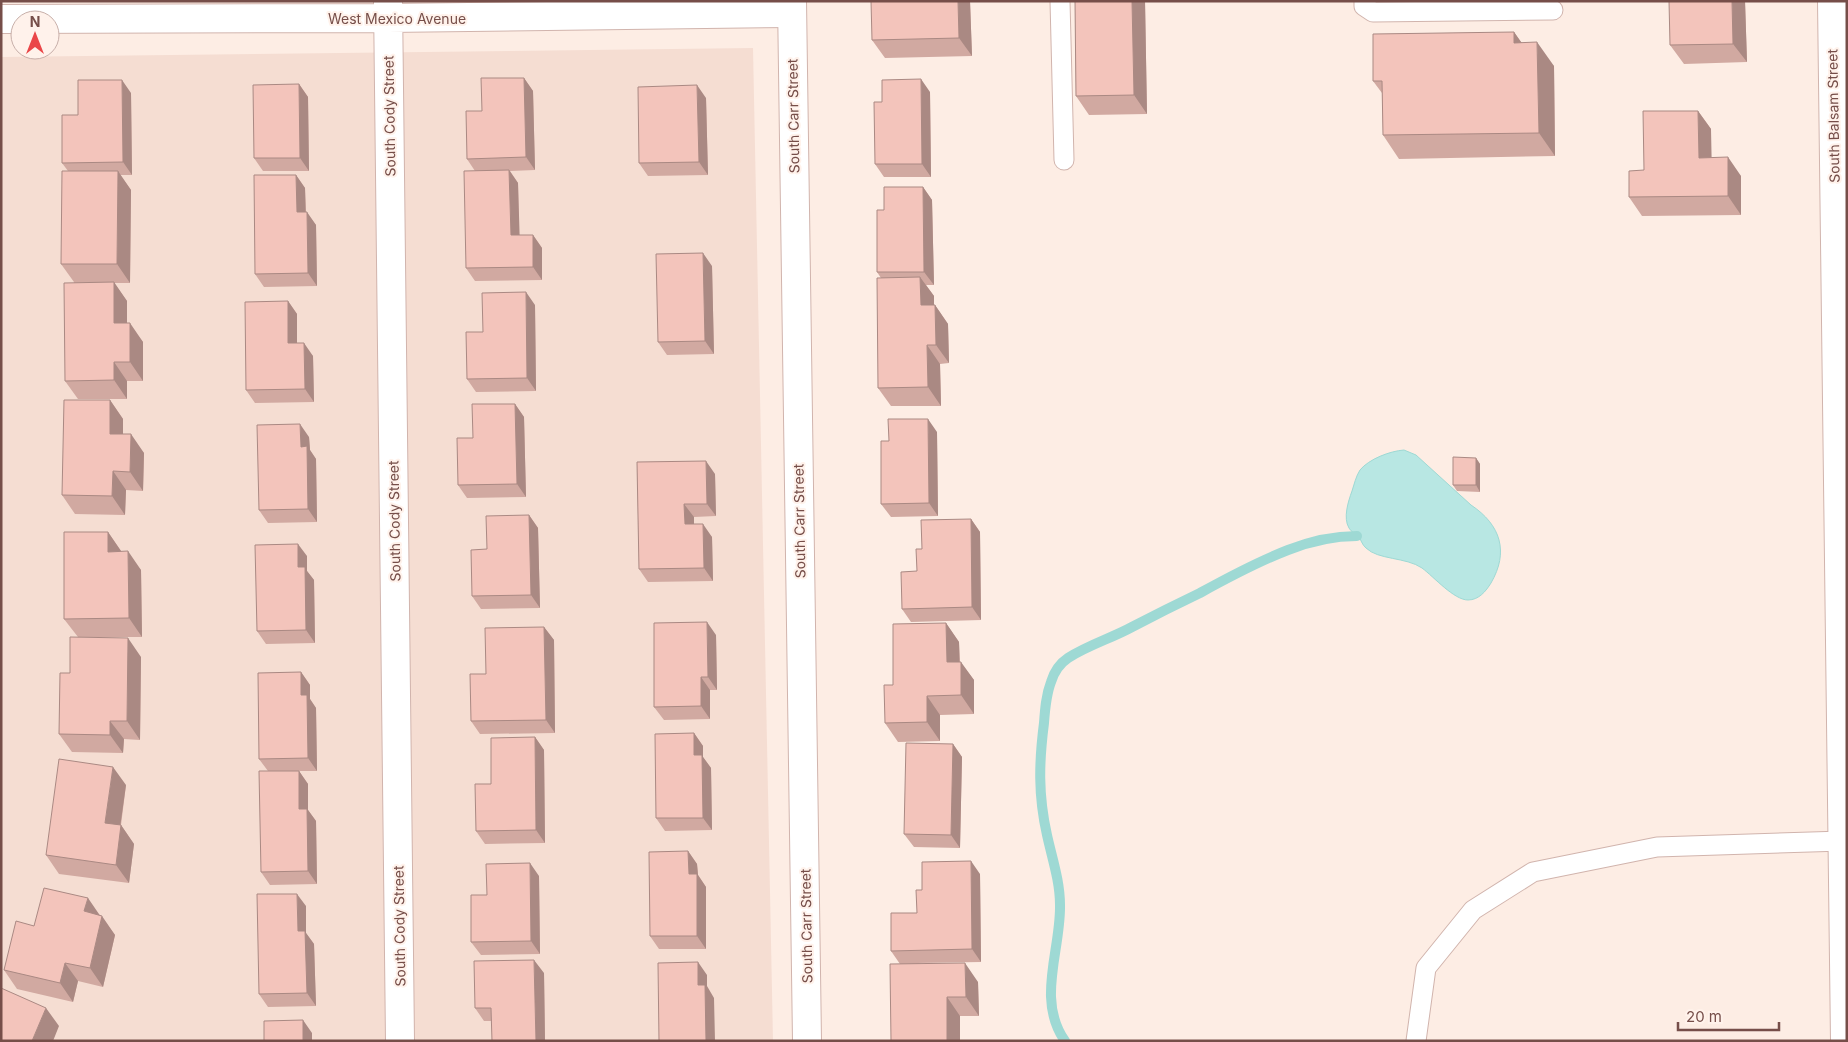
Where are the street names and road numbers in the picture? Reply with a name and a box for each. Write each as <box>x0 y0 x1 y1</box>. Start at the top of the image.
street label: West Mexico Avenue <box>328 10 466 27</box>
street label: South Balsam Street <box>1823 49 1843 183</box>
street label: South Cody Street <box>379 55 399 177</box>
street label: South Carr Street <box>783 58 803 174</box>
street label: South Cody Street <box>384 460 404 582</box>
street label: South Carr Street <box>789 463 809 579</box>
street label: South Cody Street <box>389 865 409 987</box>
street label: South Carr Street <box>796 868 816 984</box>

